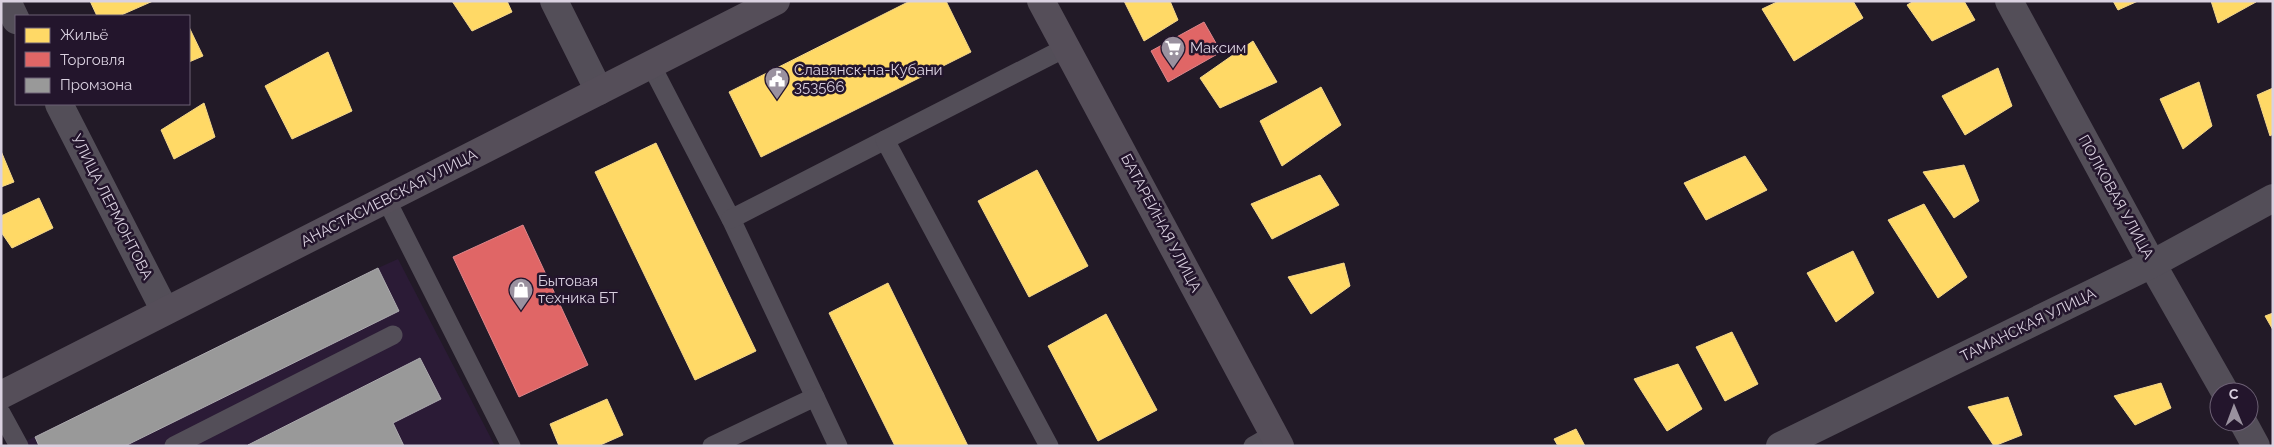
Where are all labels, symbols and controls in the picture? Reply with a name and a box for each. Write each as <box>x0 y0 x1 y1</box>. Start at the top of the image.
legend <box>15 15 190 105</box>
text: Жильё <box>60 26 109 44</box>
supermarket icon: Максим <box>1160 35 1186 69</box>
place label: Максим <box>1190 39 1246 57</box>
text: Торговля <box>60 51 125 69</box>
place label: Славянск-на-Кубани 353566 <box>794 61 943 96</box>
public building icon: Славянск-на-Кубани 353566 <box>764 66 790 100</box>
text: Промзона <box>60 76 132 94</box>
street label: УЛИЦА ЛЕРМОНТОВА <box>67 131 157 283</box>
street label: ПОЛКОВАЯ УЛИЦА <box>2074 132 2158 262</box>
street label: АНАСТАСИЕВСКАЯ УЛИЦА <box>298 146 480 250</box>
street label: БАТАРЕЙНАЯ УЛИЦА <box>1117 151 1205 295</box>
place label: Бытовая техника БТ <box>538 272 618 307</box>
shop icon: Бытовая техника БТ <box>508 277 534 311</box>
street label: ТАМАНСКАЯ УЛИЦА <box>1957 284 2099 366</box>
north arrow <box>2209 382 2259 432</box>
text: С <box>2229 386 2239 402</box>

